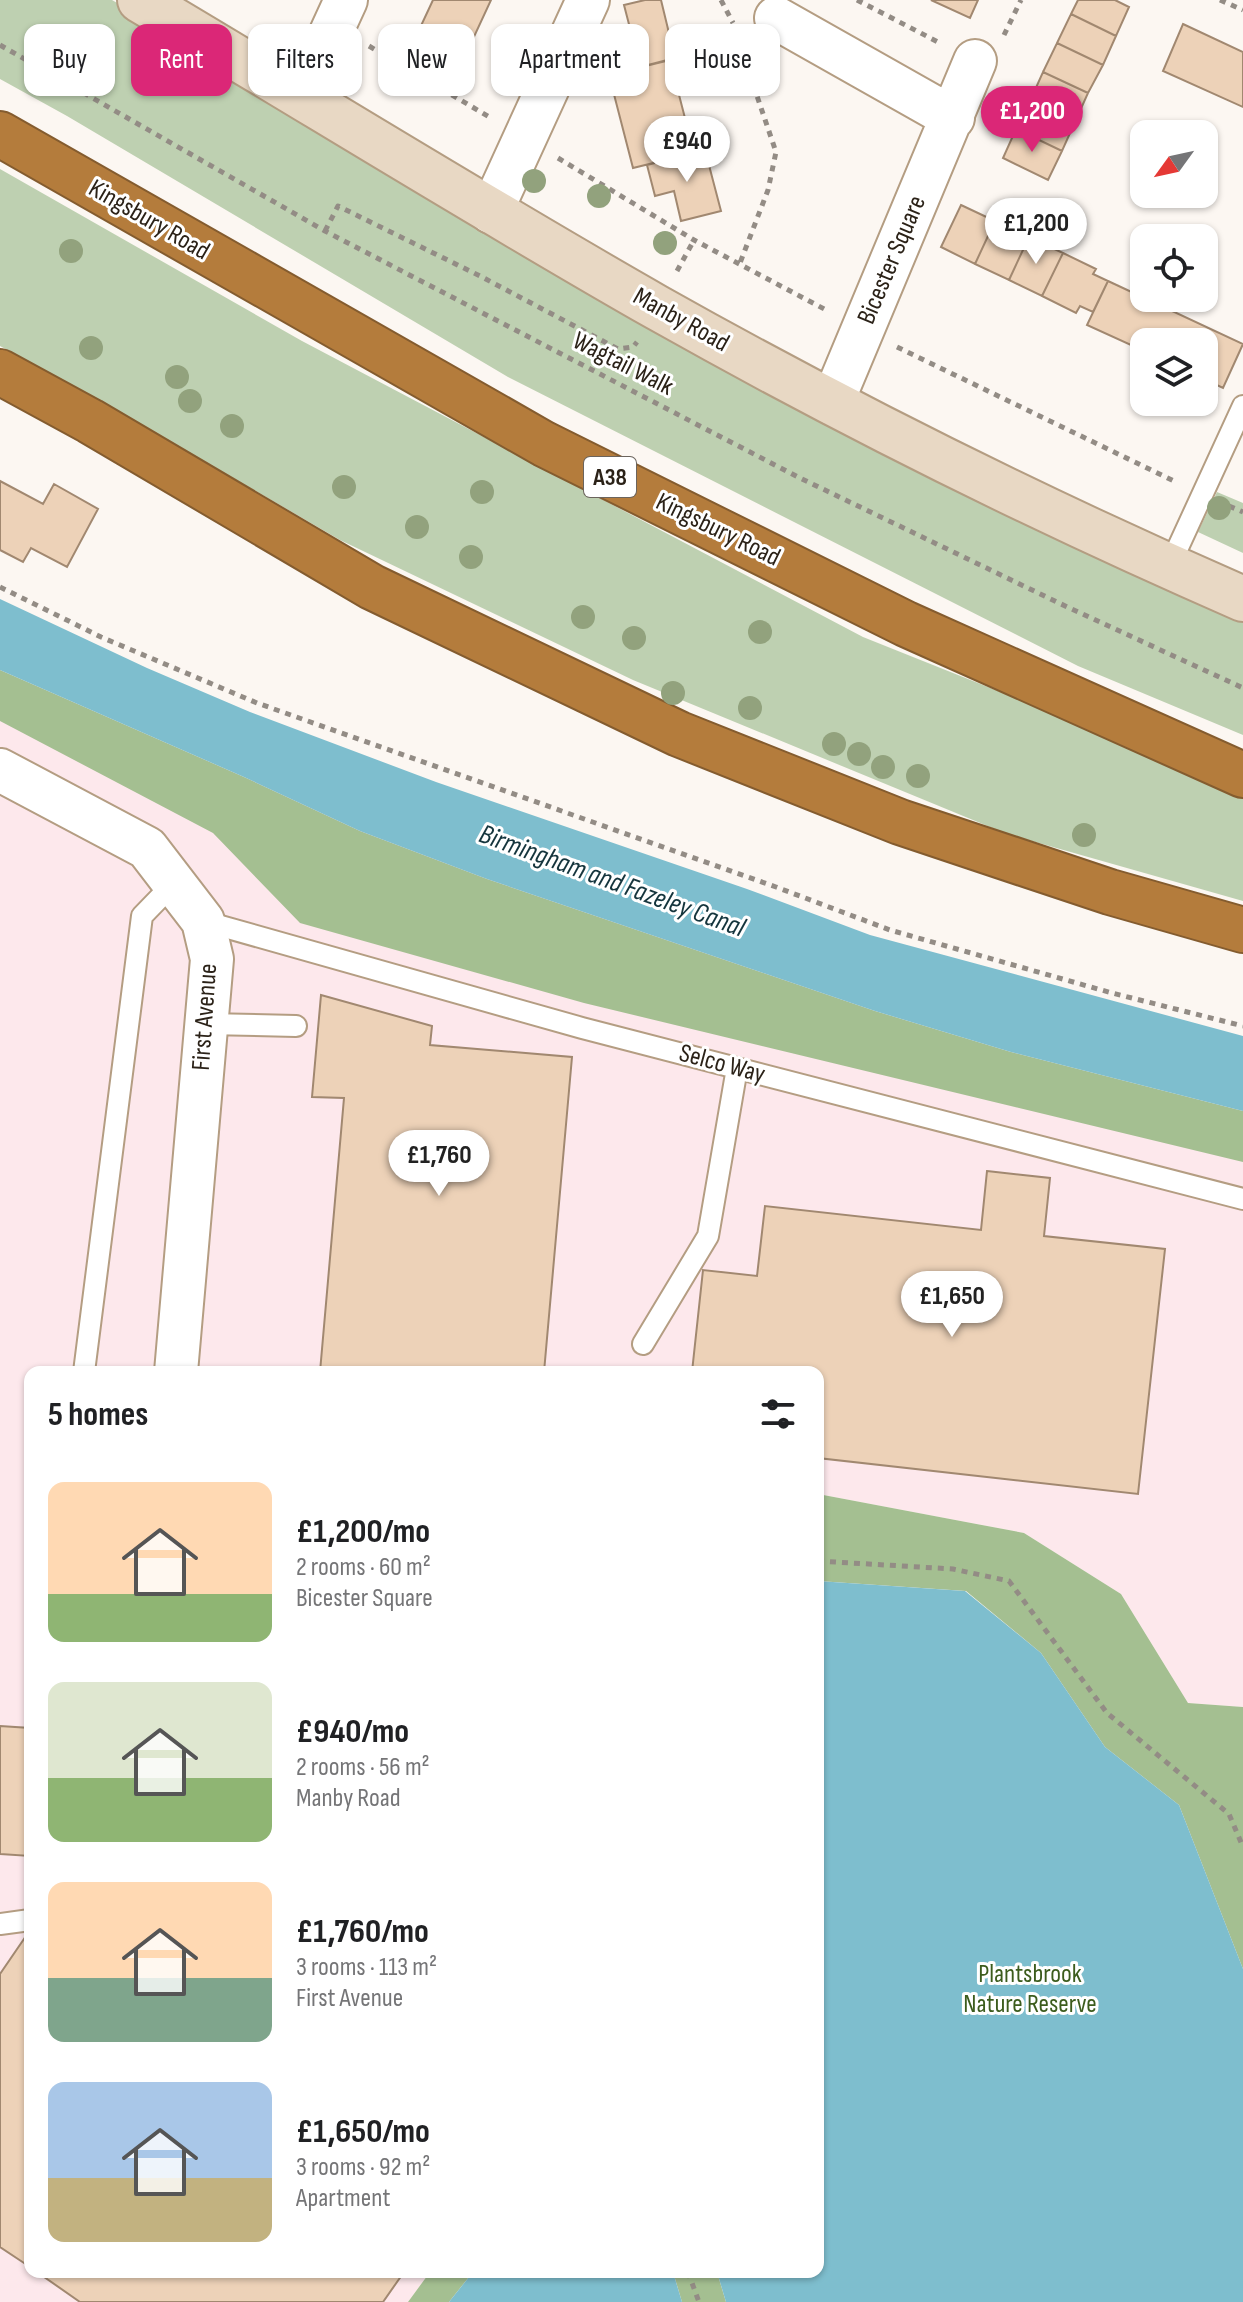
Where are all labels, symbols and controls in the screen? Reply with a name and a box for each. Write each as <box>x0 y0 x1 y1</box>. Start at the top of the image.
chip: Buy <box>24 24 115 96</box>
chip: Rent <box>131 24 232 96</box>
chip: Filters <box>248 24 362 96</box>
chip: New <box>378 24 475 96</box>
chip: Apartment <box>491 24 649 96</box>
chip: House <box>665 24 780 96</box>
pin: £1,200 <box>967 86 1097 154</box>
text: £1,200 <box>999 96 1065 127</box>
pin: £940 <box>640 116 734 184</box>
north arrow <box>1130 120 1218 208</box>
map controls <box>1130 120 1218 416</box>
text: £940 <box>662 126 712 157</box>
street label: Kingsbury Road <box>83 173 215 267</box>
street label: Bicester Square <box>851 191 933 329</box>
pin: £1,200 <box>971 198 1101 266</box>
text: £1,200 <box>1003 208 1069 239</box>
button: locate <box>1130 224 1218 312</box>
street label: Manby Road <box>628 281 734 359</box>
street label: Wagtail Walk <box>567 325 679 403</box>
button: layers <box>1130 328 1218 416</box>
road number: A38 <box>584 457 636 497</box>
street label: Kingsbury Road <box>651 487 785 573</box>
water label: Birmingham and Fazeley Canal <box>475 818 750 945</box>
street label: First Avenue <box>186 962 224 1072</box>
street label: Selco Way <box>676 1038 768 1090</box>
pin: £1,760 <box>374 1130 504 1198</box>
text: £1,760 <box>406 1140 472 1171</box>
pin: £1,650 <box>887 1271 1017 1339</box>
text: £1,650 <box>919 1281 985 1312</box>
icon: filters <box>756 1392 800 1436</box>
text: 5 homes <box>48 1394 148 1435</box>
text: £1,200/mo <box>296 1511 430 1552</box>
icon: home <box>112 1514 208 1610</box>
text: 2 rooms · 60 m² <box>296 1552 431 1583</box>
text: Bicester Square <box>296 1583 433 1614</box>
text: £940/mo <box>296 1711 409 1752</box>
icon: home <box>112 1714 208 1810</box>
text: 2 rooms · 56 m² <box>296 1752 430 1783</box>
text: Manby Road <box>296 1783 401 1814</box>
text: £1,760/mo <box>296 1911 429 1952</box>
icon: home <box>112 1914 208 2010</box>
text: 3 rooms · 113 m² <box>296 1952 437 1983</box>
park label: Plantsbrook Nature Reserve <box>963 1959 1097 2020</box>
text: First Avenue <box>296 1983 403 2014</box>
text: £1,650/mo <box>296 2111 430 2152</box>
icon: home <box>112 2114 208 2210</box>
text: 3 rooms · 92 m² <box>296 2152 430 2183</box>
text: Apartment <box>296 2183 390 2214</box>

